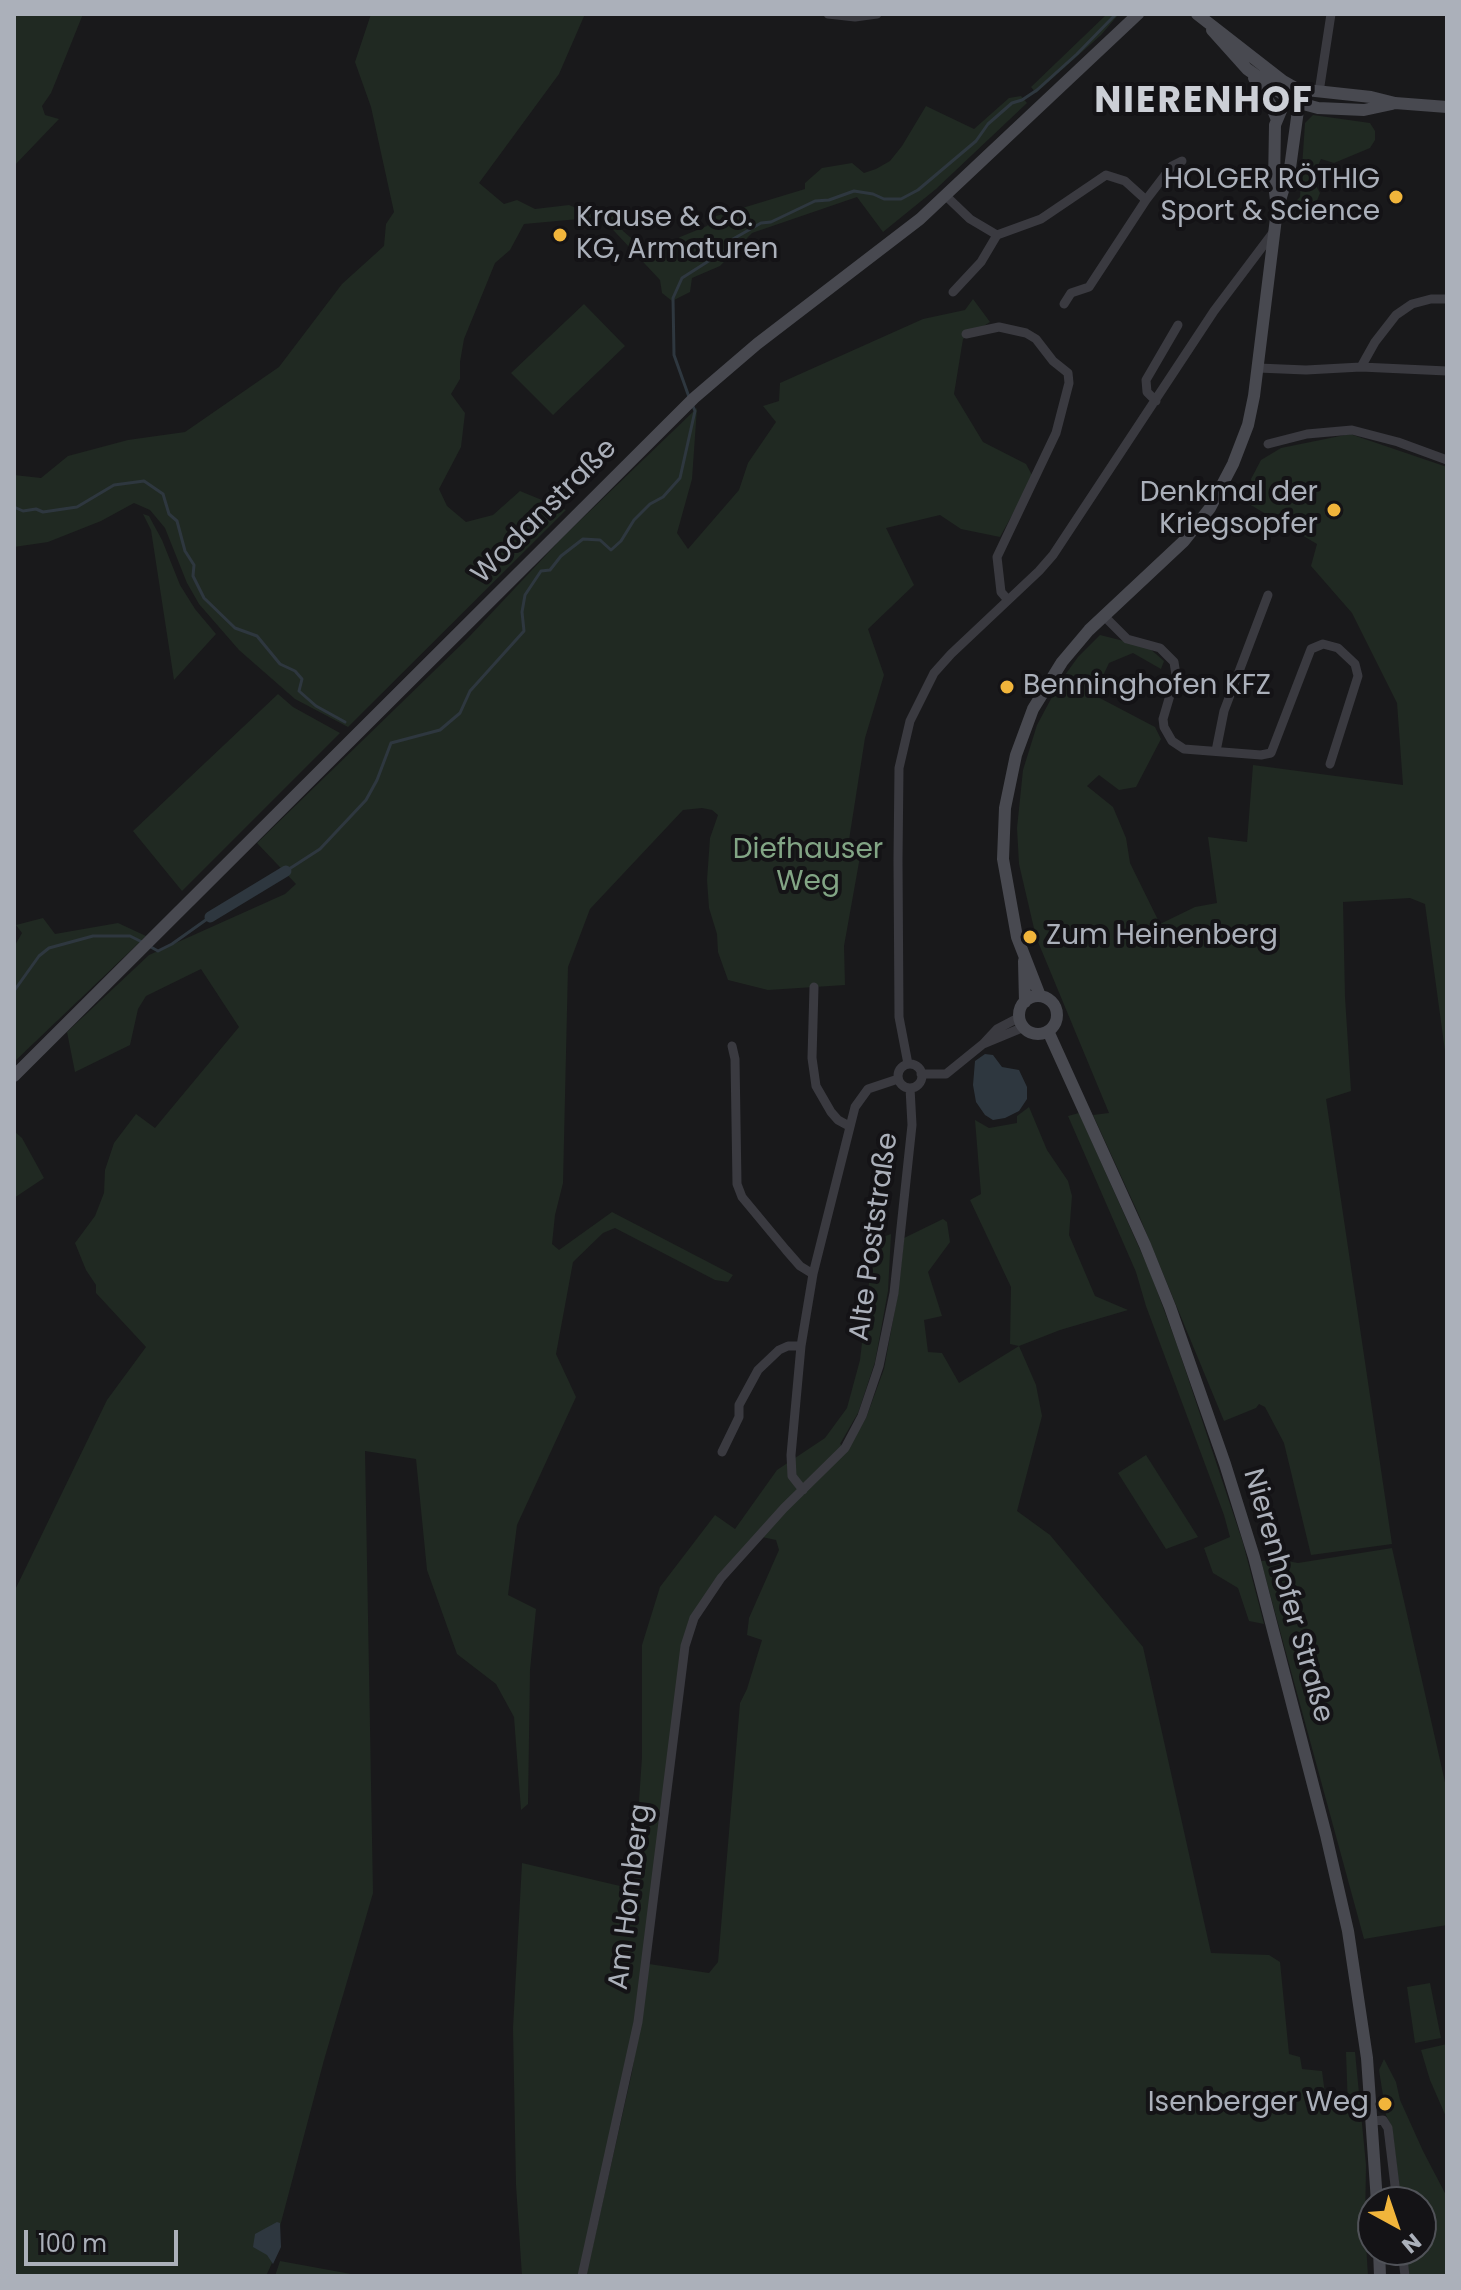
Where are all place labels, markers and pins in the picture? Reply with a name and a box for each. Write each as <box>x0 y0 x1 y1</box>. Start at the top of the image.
place label: HOLGER RÖTHIG Sport & Science <box>1160 164 1380 230</box>
marker: HOLGER RÖTHIG Sport & Science <box>1387 188 1405 206</box>
place label: Krause & Co. KG, Armaturen <box>576 202 778 268</box>
marker: Krause & Co. KG, Armaturen <box>551 226 569 244</box>
place label: Denkmal der Kriegsopfer <box>1140 477 1318 543</box>
marker: Denkmal der Kriegsopfer <box>1325 501 1343 519</box>
place label: Benninghofen KFZ <box>1023 670 1271 704</box>
marker: Benninghofen KFZ <box>998 678 1016 696</box>
place label: Zum Heinenberg <box>1046 920 1278 954</box>
marker: Zum Heinenberg <box>1021 928 1039 946</box>
place label: Isenberger Weg <box>1148 2087 1369 2121</box>
marker: Isenberger Weg <box>1376 2095 1394 2113</box>

